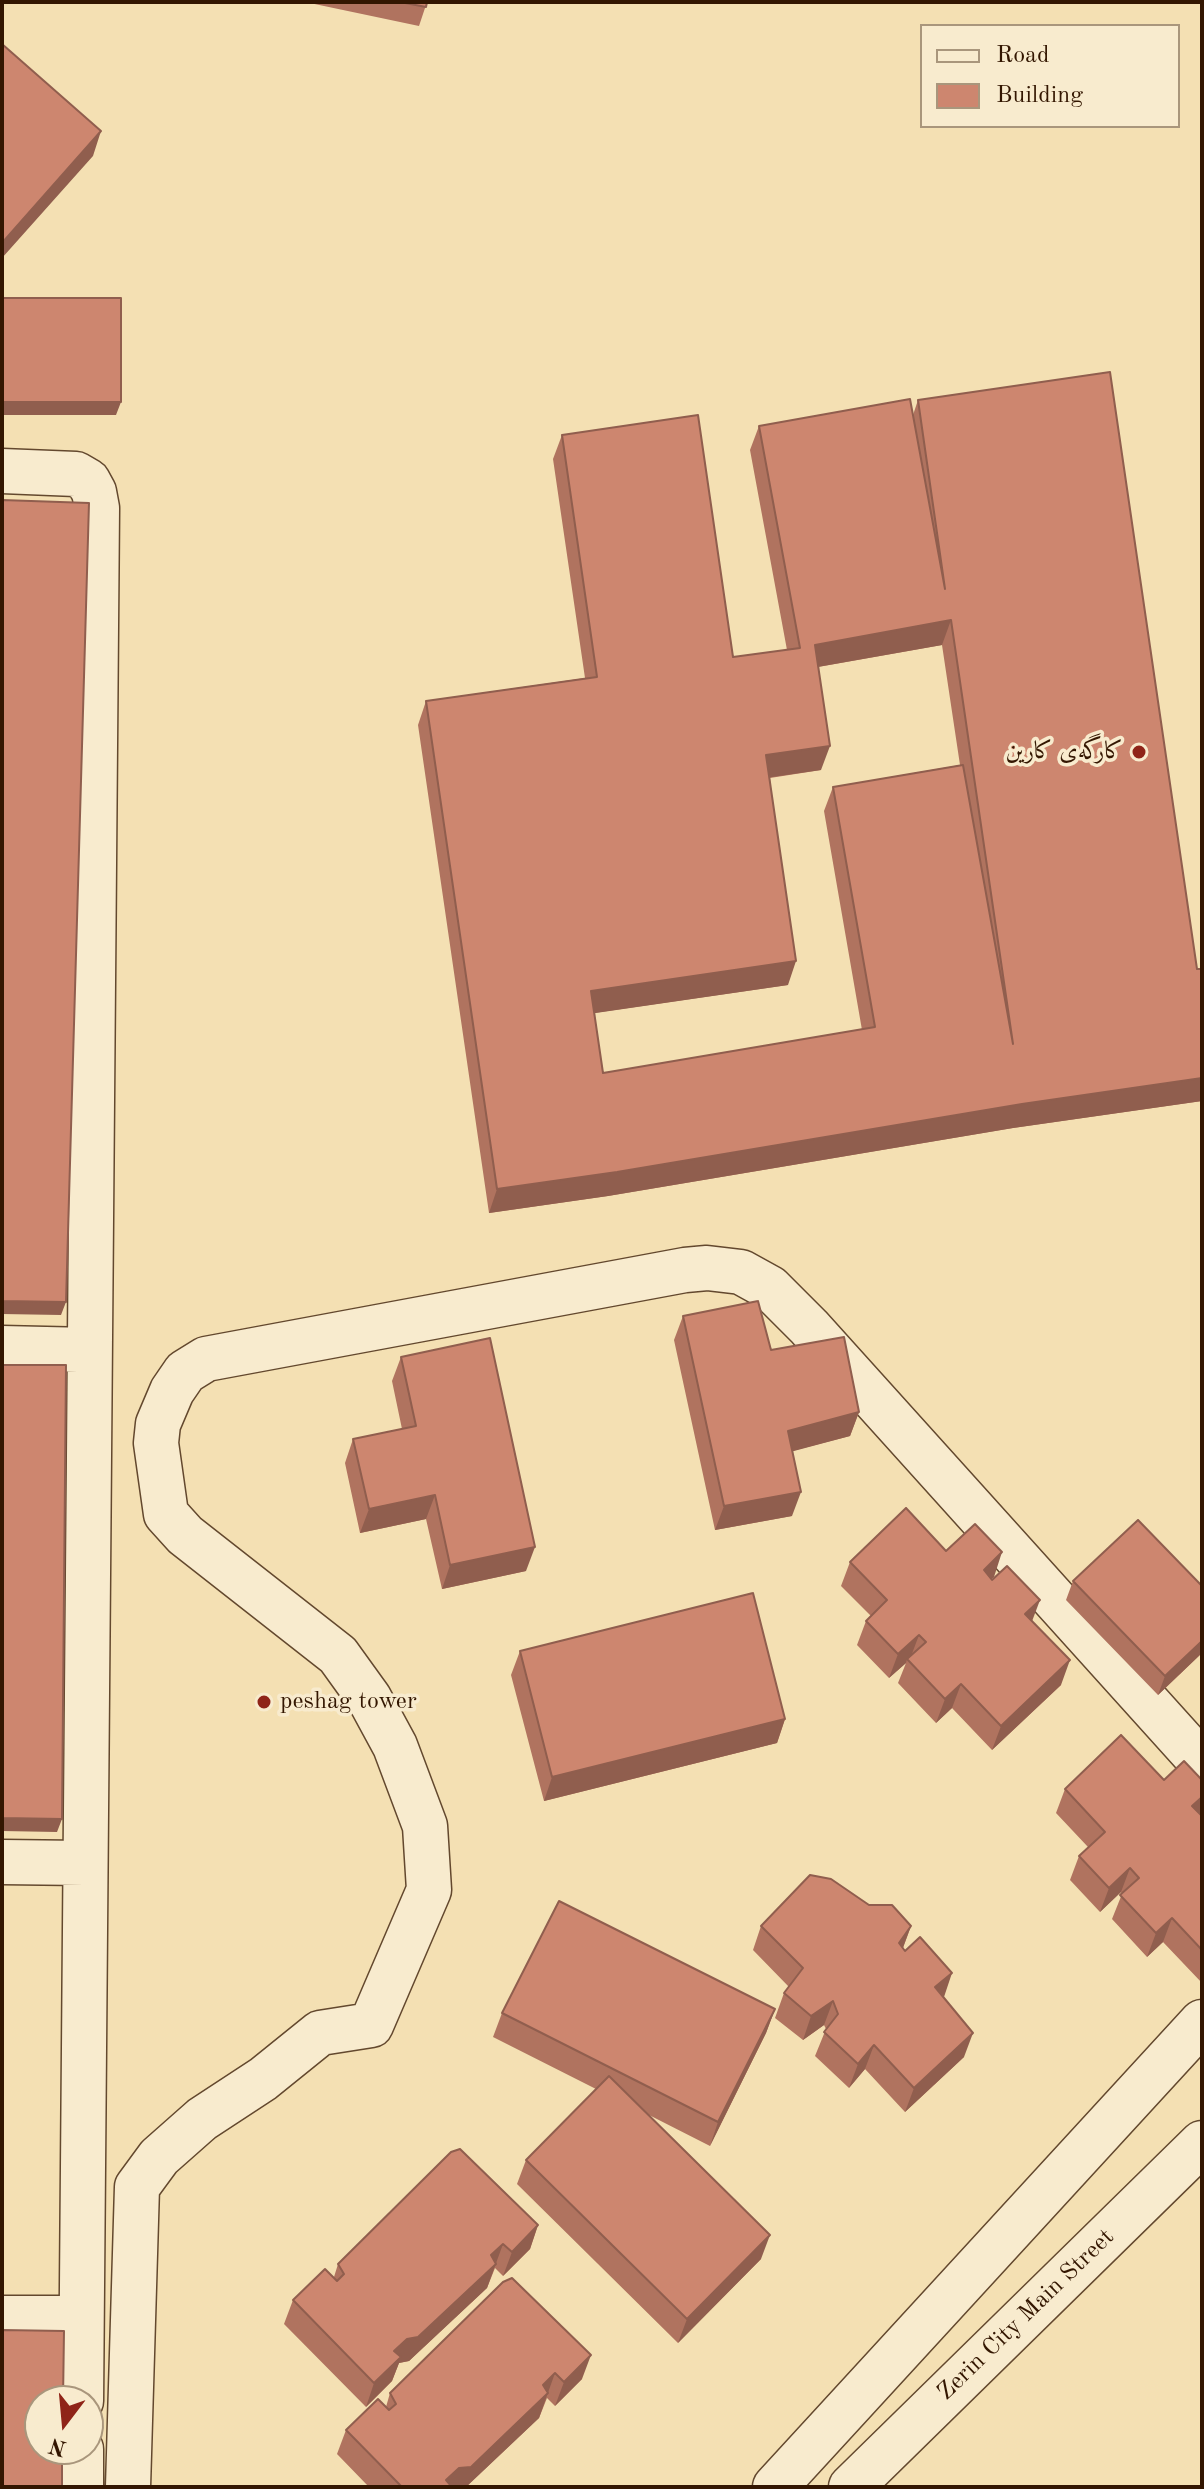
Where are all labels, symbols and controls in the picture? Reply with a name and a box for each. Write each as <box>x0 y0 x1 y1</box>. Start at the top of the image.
legend <box>920 24 1180 128</box>
text: Road <box>996 44 1049 68</box>
text: Building <box>996 84 1083 108</box>
place label: کارگەی کارین <box>1005 738 1123 766</box>
marker: کارگەی کارین <box>1130 743 1148 761</box>
place label: peshag tower <box>280 1688 417 1716</box>
marker: peshag tower <box>255 1693 273 1711</box>
street label: Zerin City Main Street <box>932 2223 1120 2407</box>
north arrow <box>24 2385 104 2465</box>
text: N <box>47 2433 69 2459</box>

